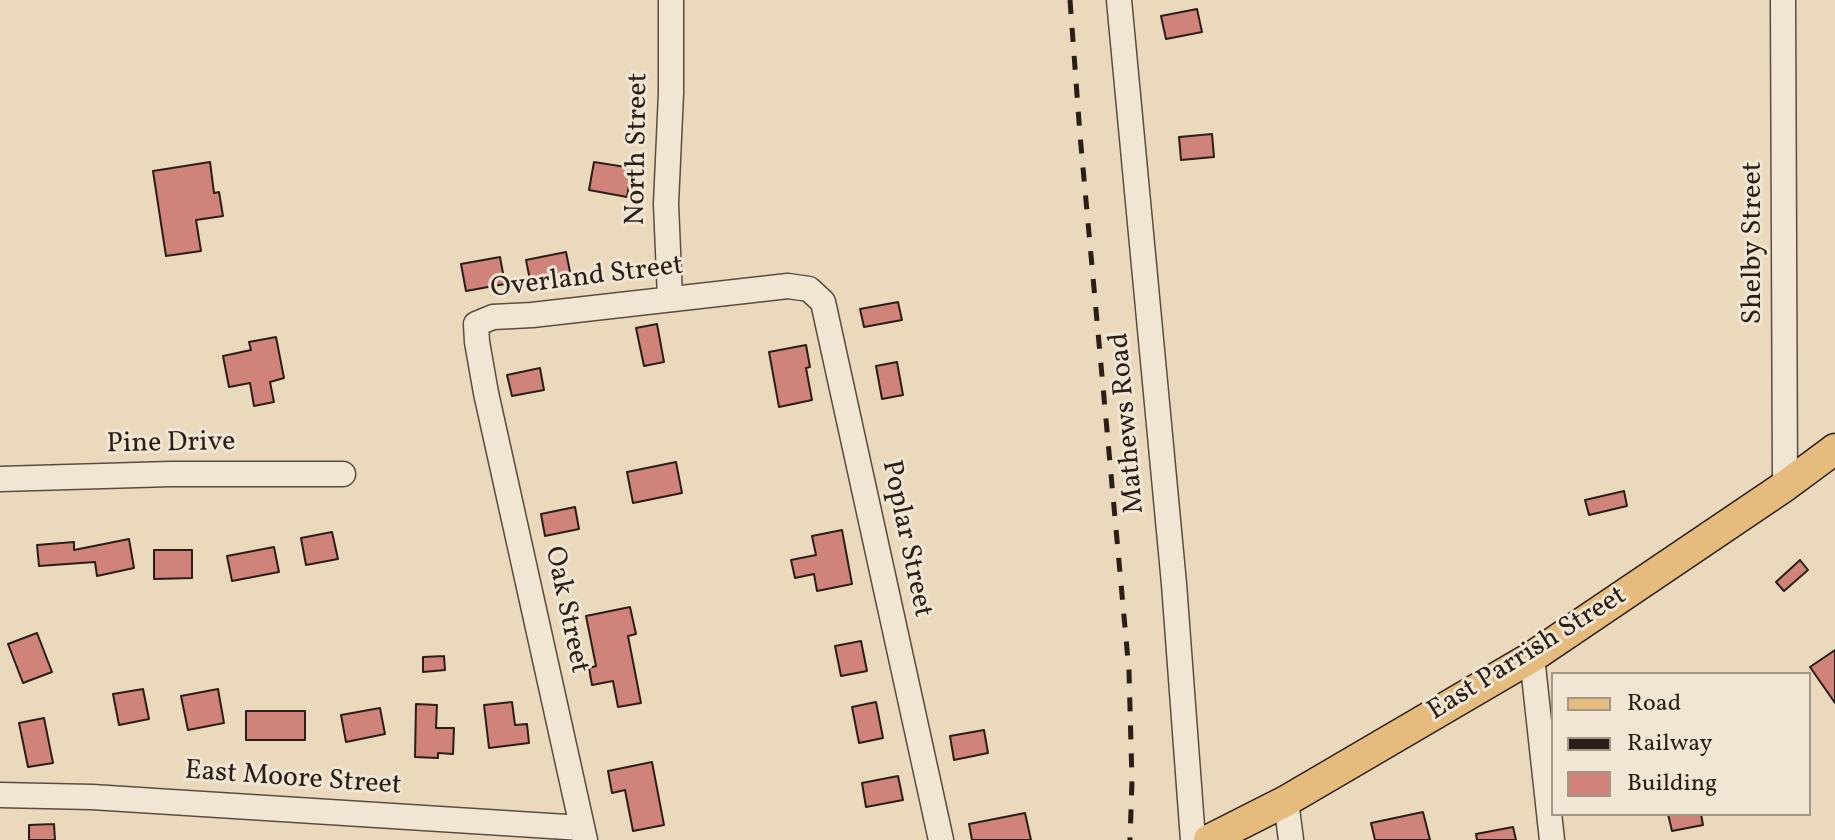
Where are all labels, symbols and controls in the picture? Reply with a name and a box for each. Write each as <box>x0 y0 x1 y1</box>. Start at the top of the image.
street label: North Street <box>621 72 657 226</box>
street label: Shelby Street <box>1738 162 1772 324</box>
street label: Overland Street <box>489 251 685 307</box>
street label: Mathews Road <box>1104 331 1154 515</box>
street label: Pine Drive <box>106 427 236 463</box>
street label: Poplar Street <box>872 458 938 620</box>
street label: Oak Street <box>535 544 595 676</box>
street label: East Parrish Street <box>1422 580 1634 730</box>
legend <box>1551 672 1811 816</box>
text: Road <box>1627 687 1681 721</box>
text: Railway <box>1627 727 1713 761</box>
street label: East Moore Street <box>183 756 403 804</box>
text: Building <box>1627 767 1717 801</box>

